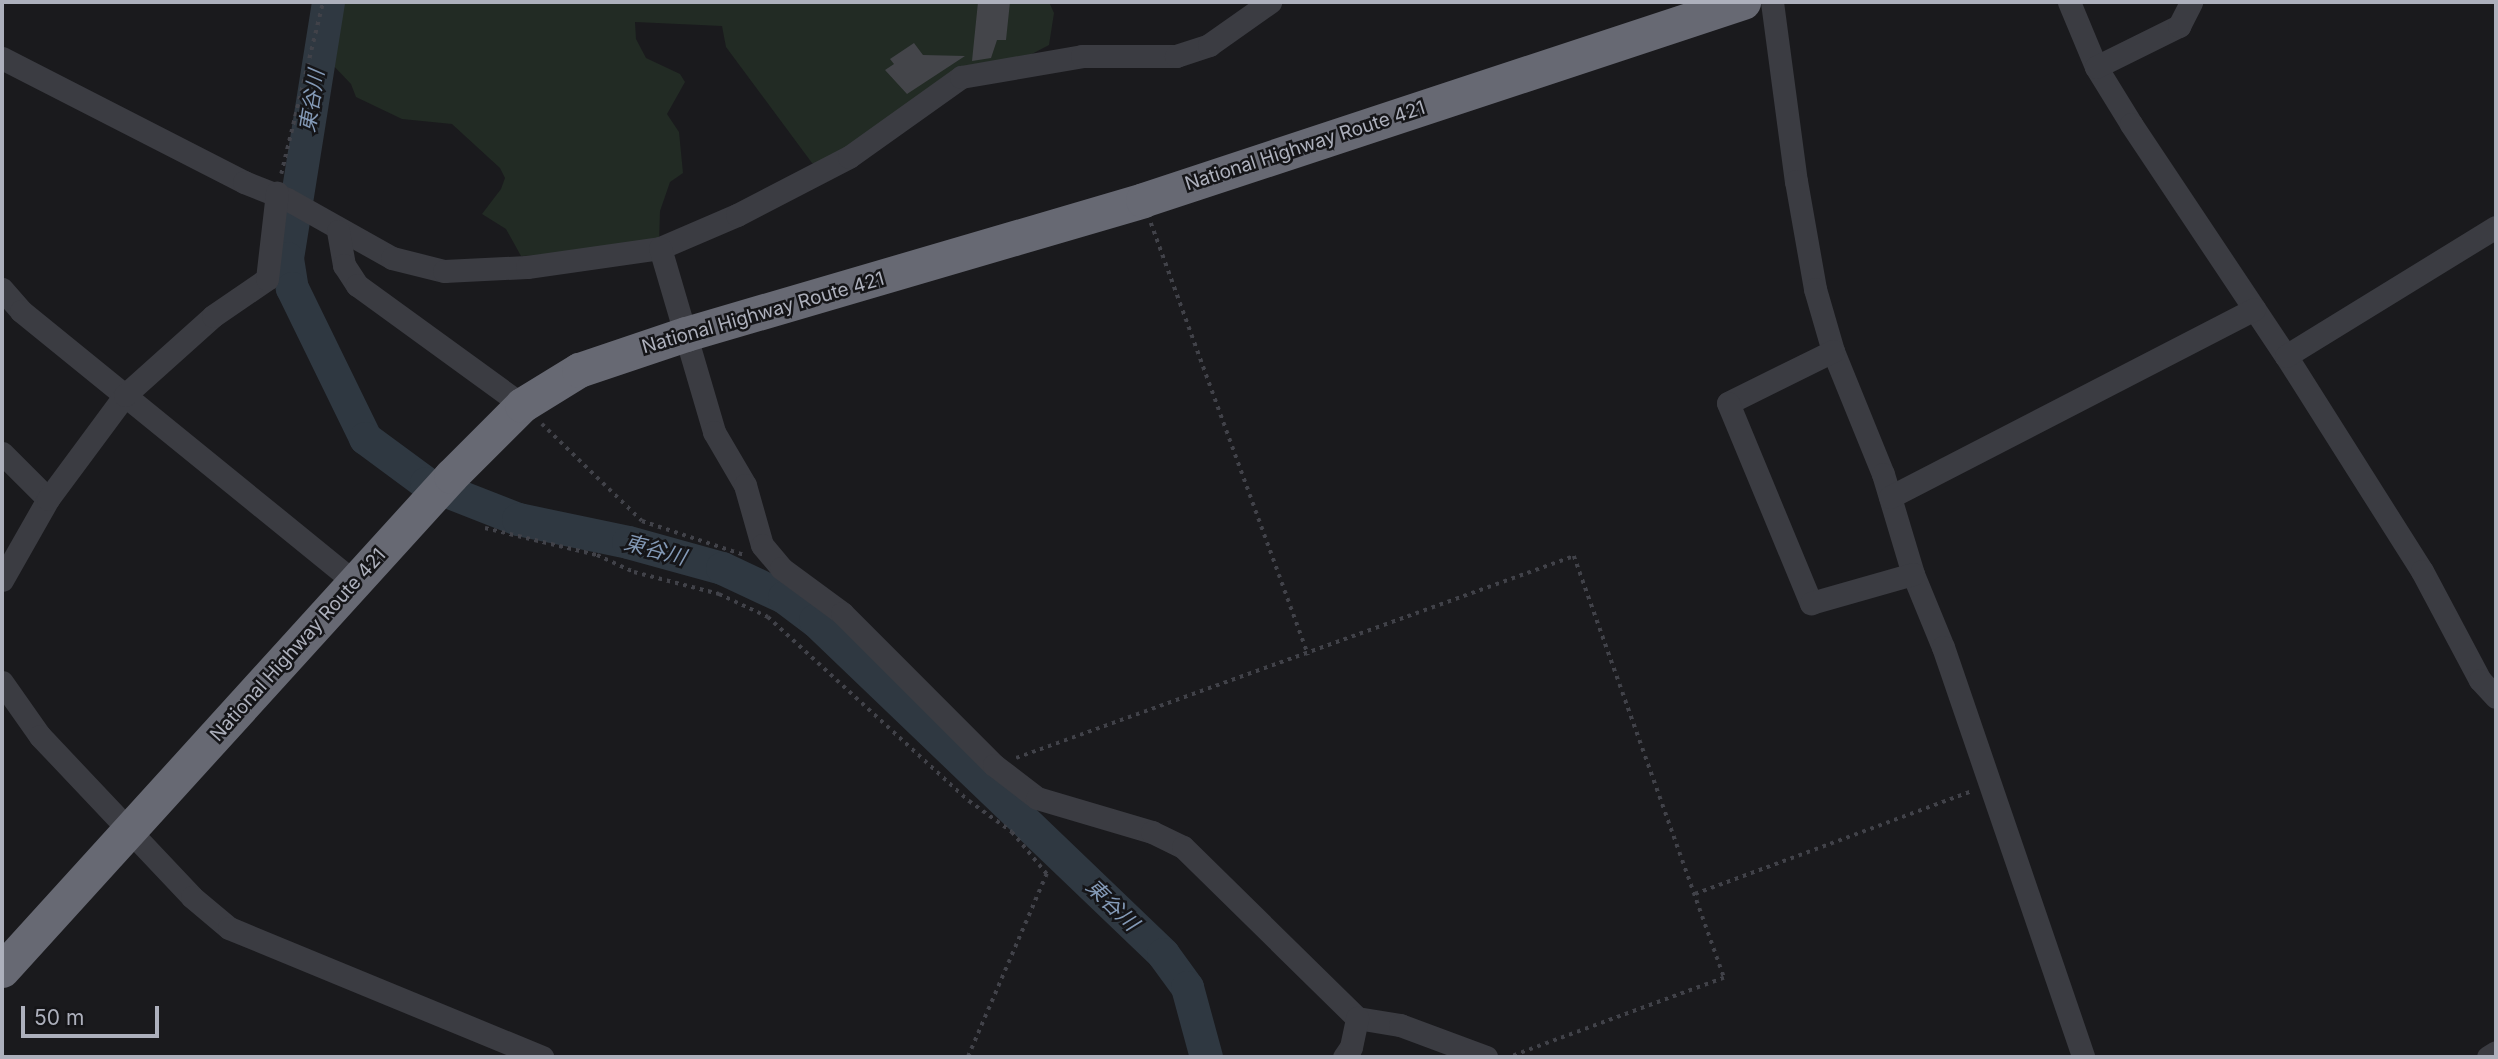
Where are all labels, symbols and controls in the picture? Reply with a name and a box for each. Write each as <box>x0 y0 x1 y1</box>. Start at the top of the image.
water label: 東谷川 <box>295 68 329 134</box>
street label: National Highway Route 421 <box>1182 96 1428 196</box>
street label: National Highway Route 421 <box>639 267 887 359</box>
water label: 東谷川 <box>621 530 689 570</box>
street label: National Highway Route 421 <box>205 544 391 746</box>
water label: 東谷川 <box>1081 874 1143 936</box>
scale bar <box>24 992 163 1036</box>
text: 50 m <box>34 1005 84 1030</box>

